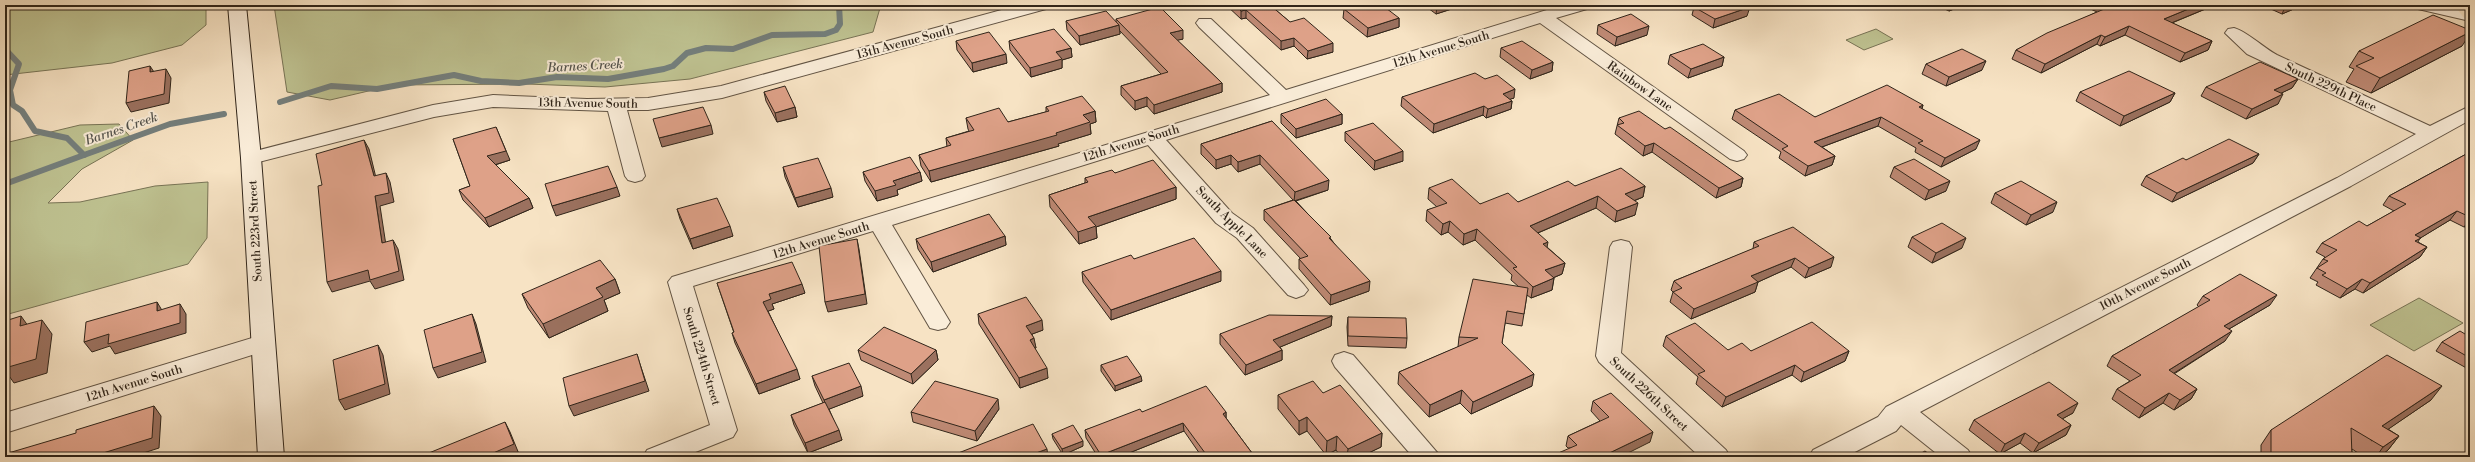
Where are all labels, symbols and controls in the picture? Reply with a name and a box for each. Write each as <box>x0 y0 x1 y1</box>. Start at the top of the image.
street label: 13th Avenue South <box>855 22 955 63</box>
street label: 12th Avenue South <box>1391 28 1491 71</box>
water label: Barnes Creek <box>546 56 623 76</box>
street label: Rainbow Lane <box>1604 58 1676 115</box>
street label: South 229th Place <box>2283 60 2379 115</box>
street label: 13th Avenue South <box>538 95 638 112</box>
water label: Barnes Creek <box>82 109 160 149</box>
street label: 12th Avenue South <box>1081 122 1181 165</box>
street label: South 223rd Street <box>245 179 266 282</box>
street label: South Apple Lane <box>1192 183 1271 262</box>
street label: 12th Avenue South <box>771 219 871 262</box>
street label: 10th Avenue South <box>2097 255 2194 314</box>
street label: South 224th Street <box>679 305 724 408</box>
street label: South 226th Street <box>1606 354 1692 435</box>
street label: 12th Avenue South <box>84 362 184 405</box>

